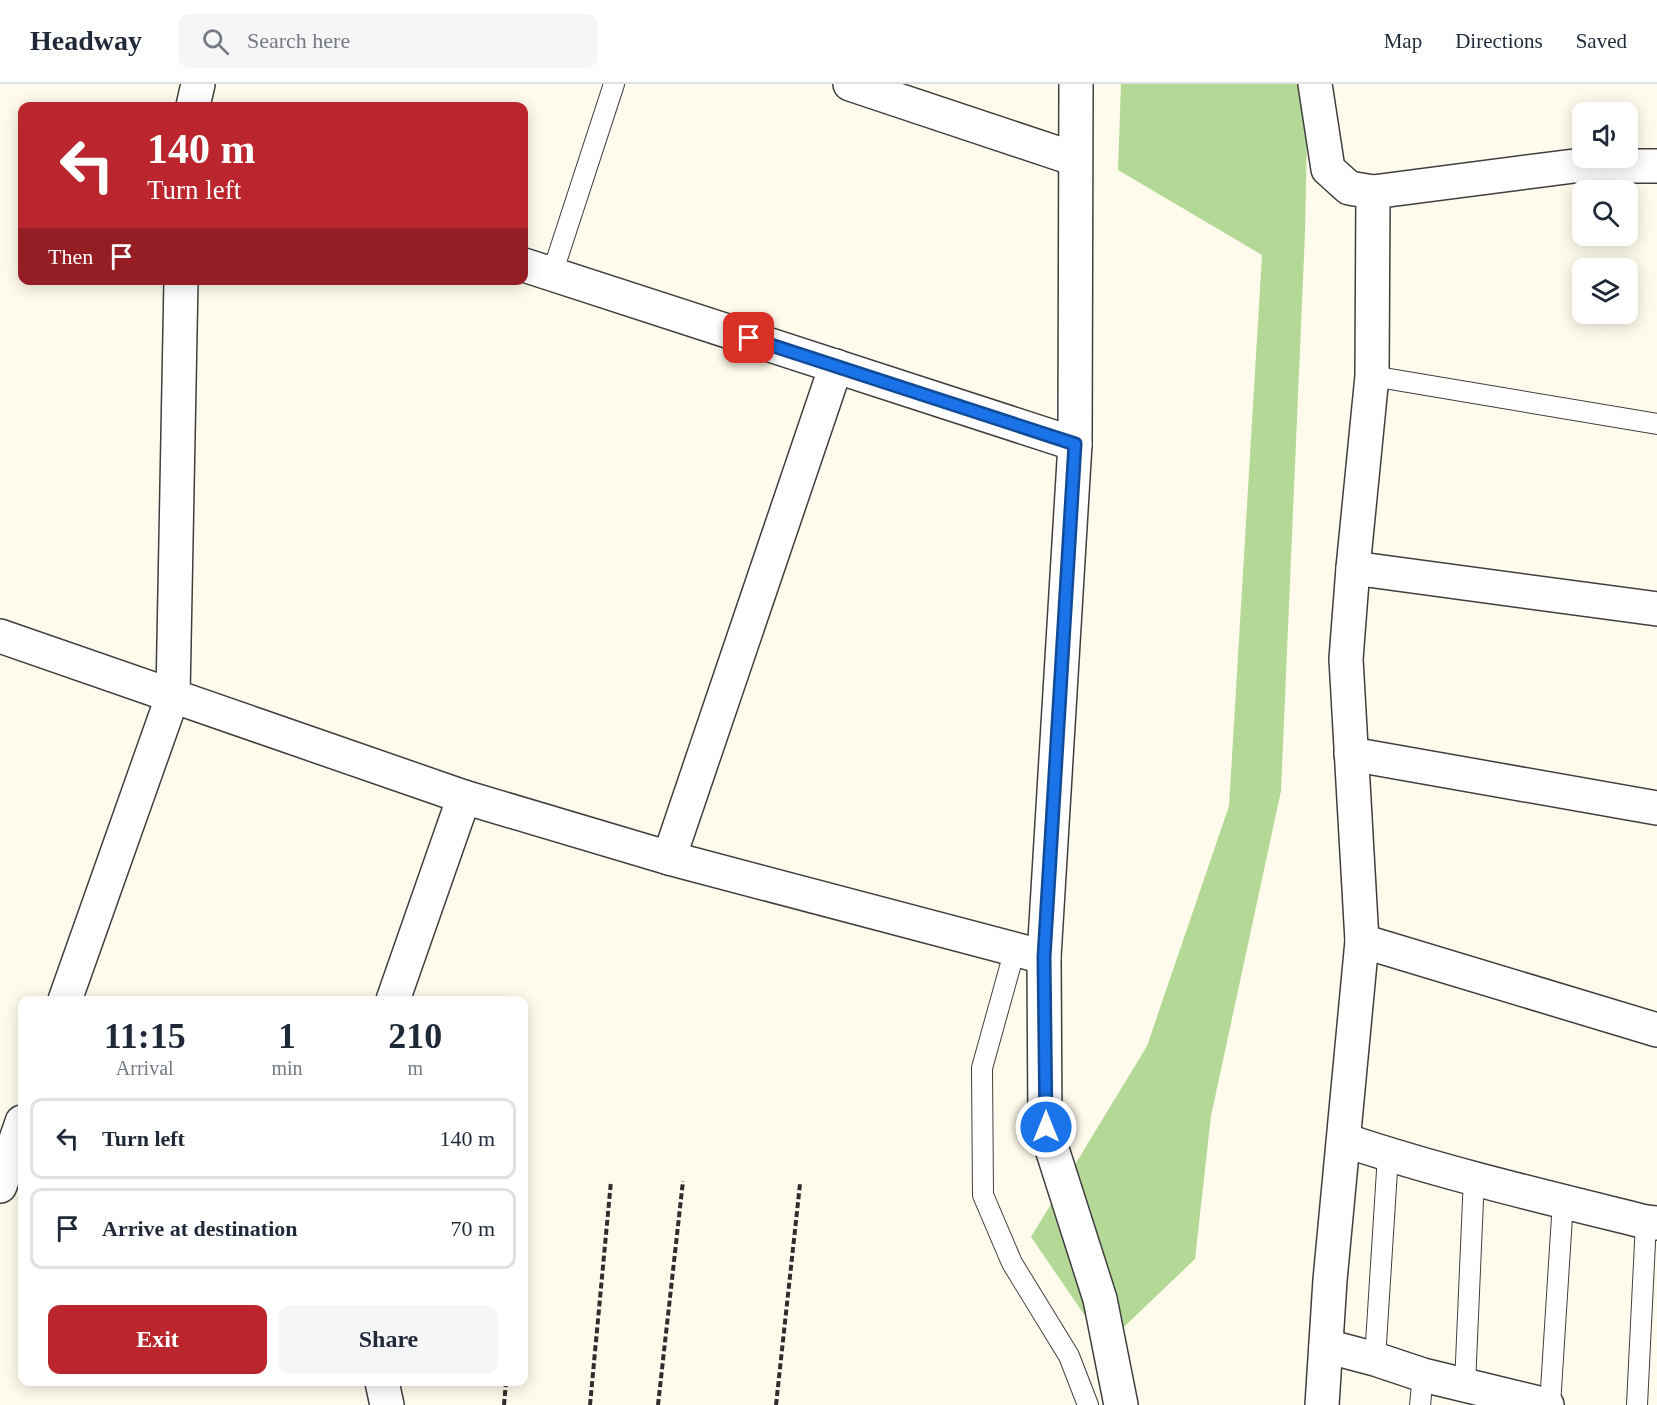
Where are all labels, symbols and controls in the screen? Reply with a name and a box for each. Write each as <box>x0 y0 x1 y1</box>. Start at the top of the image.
search box <box>178 14 598 68</box>
text: Headway <box>30 25 142 56</box>
icon: search <box>199 25 232 58</box>
text: Search here <box>247 28 350 53</box>
text: Map <box>1384 29 1422 53</box>
text: Directions <box>1455 29 1543 53</box>
text: Saved <box>1576 29 1627 53</box>
map controls <box>1572 102 1638 324</box>
button: sound <box>1572 102 1638 168</box>
icon: left <box>48 126 126 204</box>
text: 140 m <box>147 126 256 172</box>
text: Turn left <box>147 175 241 205</box>
button: search <box>1572 180 1638 246</box>
icon: arrive <box>105 240 138 273</box>
text: Then <box>48 244 93 269</box>
button: layers <box>1572 258 1638 324</box>
pin <box>723 312 774 363</box>
icon: arrive <box>732 321 765 354</box>
text: 11:15 <box>104 1016 186 1056</box>
text: 1 <box>278 1016 296 1056</box>
text: 210 <box>388 1016 442 1056</box>
text: Arrival <box>116 1057 174 1079</box>
text: min <box>271 1057 303 1079</box>
text: m <box>407 1057 423 1079</box>
position arrow <box>1014 1095 1078 1159</box>
icon: left <box>51 1122 84 1155</box>
text: Turn left <box>102 1126 185 1151</box>
text: 140 m <box>439 1126 495 1151</box>
icon: arrive <box>51 1212 84 1245</box>
text: Arrive at destination <box>102 1216 298 1241</box>
text: 70 m <box>450 1216 495 1241</box>
button: Exit <box>48 1305 267 1374</box>
button: Share <box>279 1305 498 1374</box>

